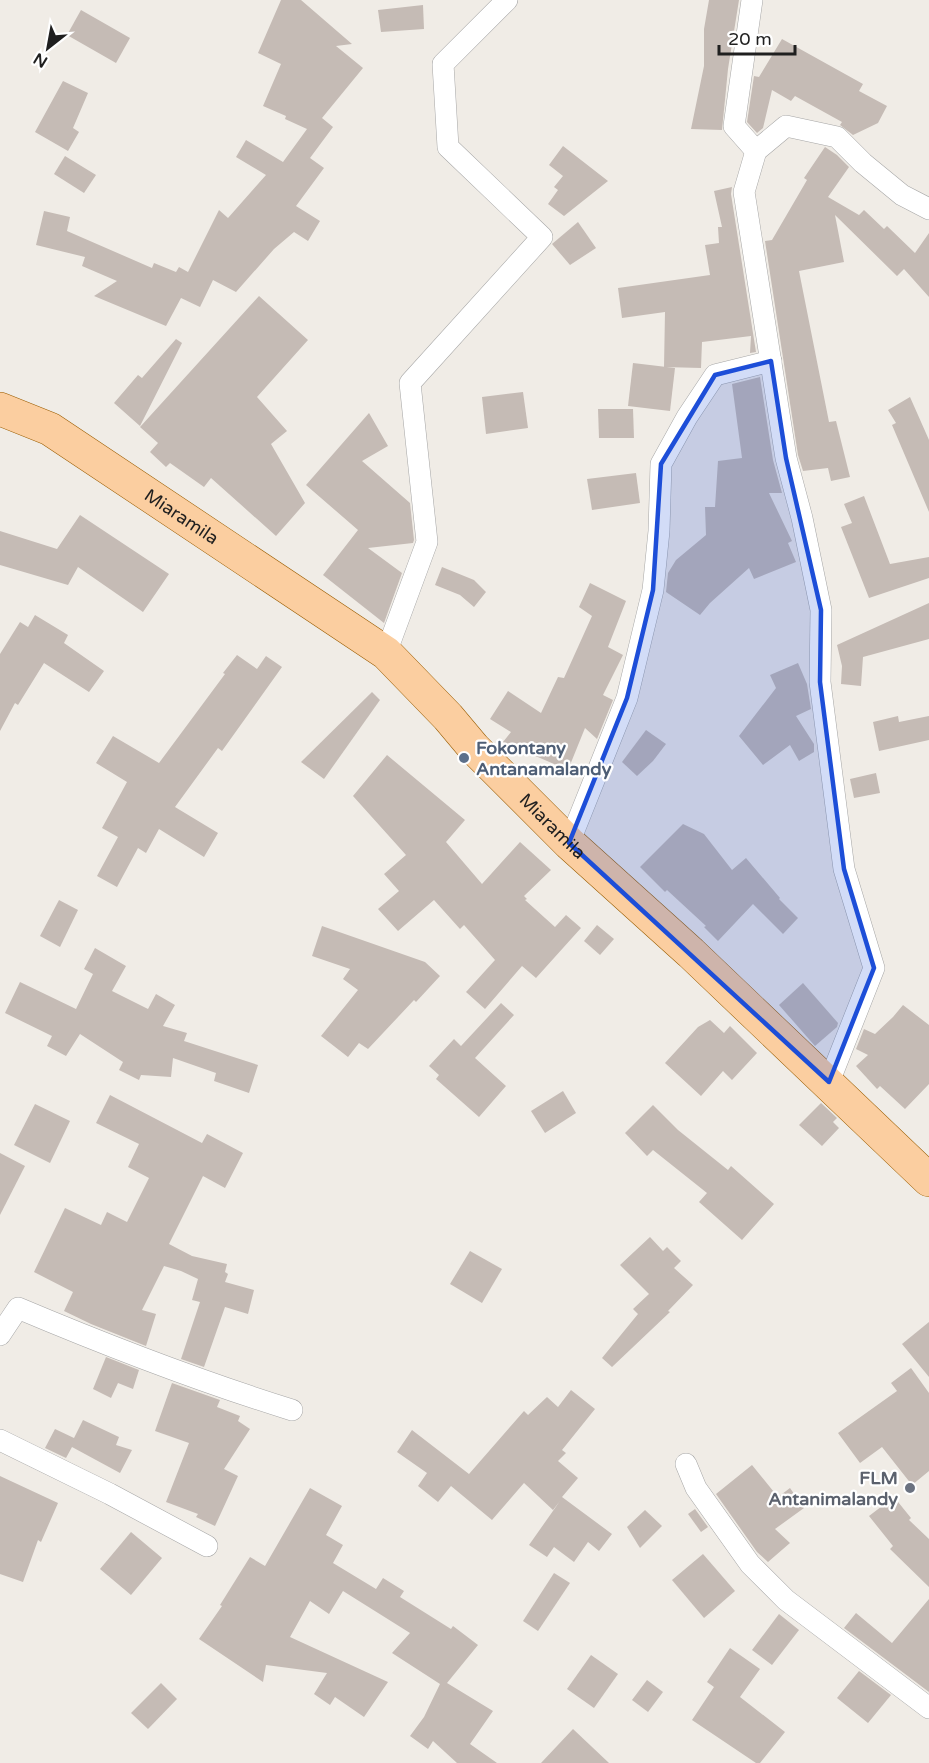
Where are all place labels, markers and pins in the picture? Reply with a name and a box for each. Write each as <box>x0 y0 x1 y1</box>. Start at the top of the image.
place label: Fokontany Antanamalandy <box>476 737 612 780</box>
marker: Fokontany Antanamalandy <box>457 751 471 765</box>
place label: FLM Antanimalandy <box>768 1467 898 1510</box>
marker: FLM Antanimalandy <box>903 1481 917 1495</box>

